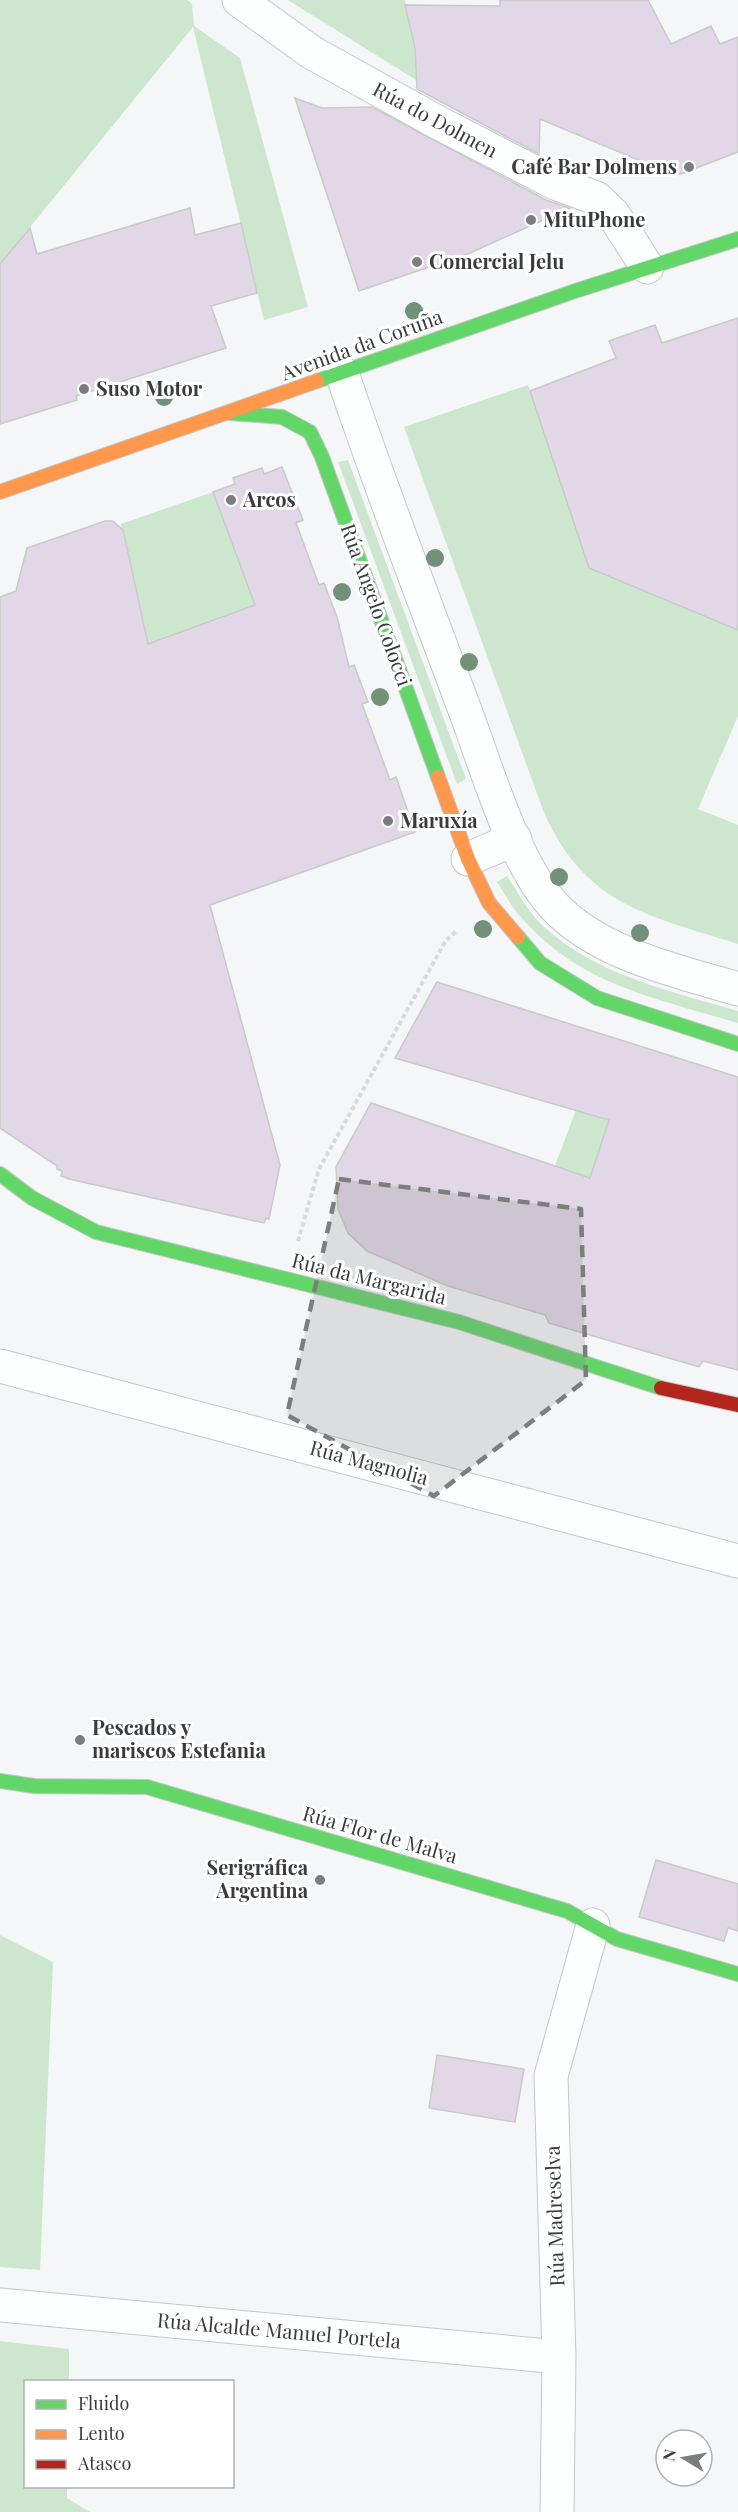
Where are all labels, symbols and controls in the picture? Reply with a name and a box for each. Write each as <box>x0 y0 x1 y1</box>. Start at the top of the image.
street label: Rúa do Dolmen <box>369 74 503 163</box>
place label: Café Bar Dolmens <box>511 152 677 179</box>
marker: Café Bar Dolmens <box>682 160 696 174</box>
place label: MituPhone <box>543 205 645 232</box>
marker: MituPhone <box>524 213 538 227</box>
place label: Comercial Jelu <box>429 247 564 274</box>
marker: Comercial Jelu <box>410 255 424 269</box>
street label: Avenida da Coruña <box>276 302 446 386</box>
place label: Suso Motor <box>96 374 203 401</box>
marker: Suso Motor <box>77 382 91 396</box>
place label: Arcos <box>242 485 296 512</box>
marker: Arcos <box>224 493 238 507</box>
street label: Rúa Angelo Colocci <box>335 519 419 690</box>
place label: Maruxía <box>400 806 478 833</box>
marker: Maruxía <box>381 814 395 828</box>
street label: Rúa da Margarida <box>289 1245 450 1310</box>
street label: Rúa Magnolia <box>307 1433 432 1490</box>
place label: Pescados y mariscos Estefania <box>92 1713 266 1763</box>
marker: Pescados y mariscos Estefania <box>73 1733 87 1747</box>
street label: Rúa Flor de Malva <box>300 1799 461 1869</box>
place label: Serigráfica Argentina <box>206 1853 309 1903</box>
marker: Serigráfica Argentina <box>313 1873 327 1887</box>
street label: Rúa Madreselva <box>538 2145 569 2287</box>
street label: Rúa Alcalde Manuel Portela <box>156 2305 402 2354</box>
legend <box>24 2380 234 2488</box>
text: Fluido <box>78 2391 129 2415</box>
text: Lento <box>78 2421 125 2445</box>
north arrow <box>654 2428 714 2488</box>
text: N <box>657 2447 680 2463</box>
text: Atasco <box>77 2451 131 2475</box>

